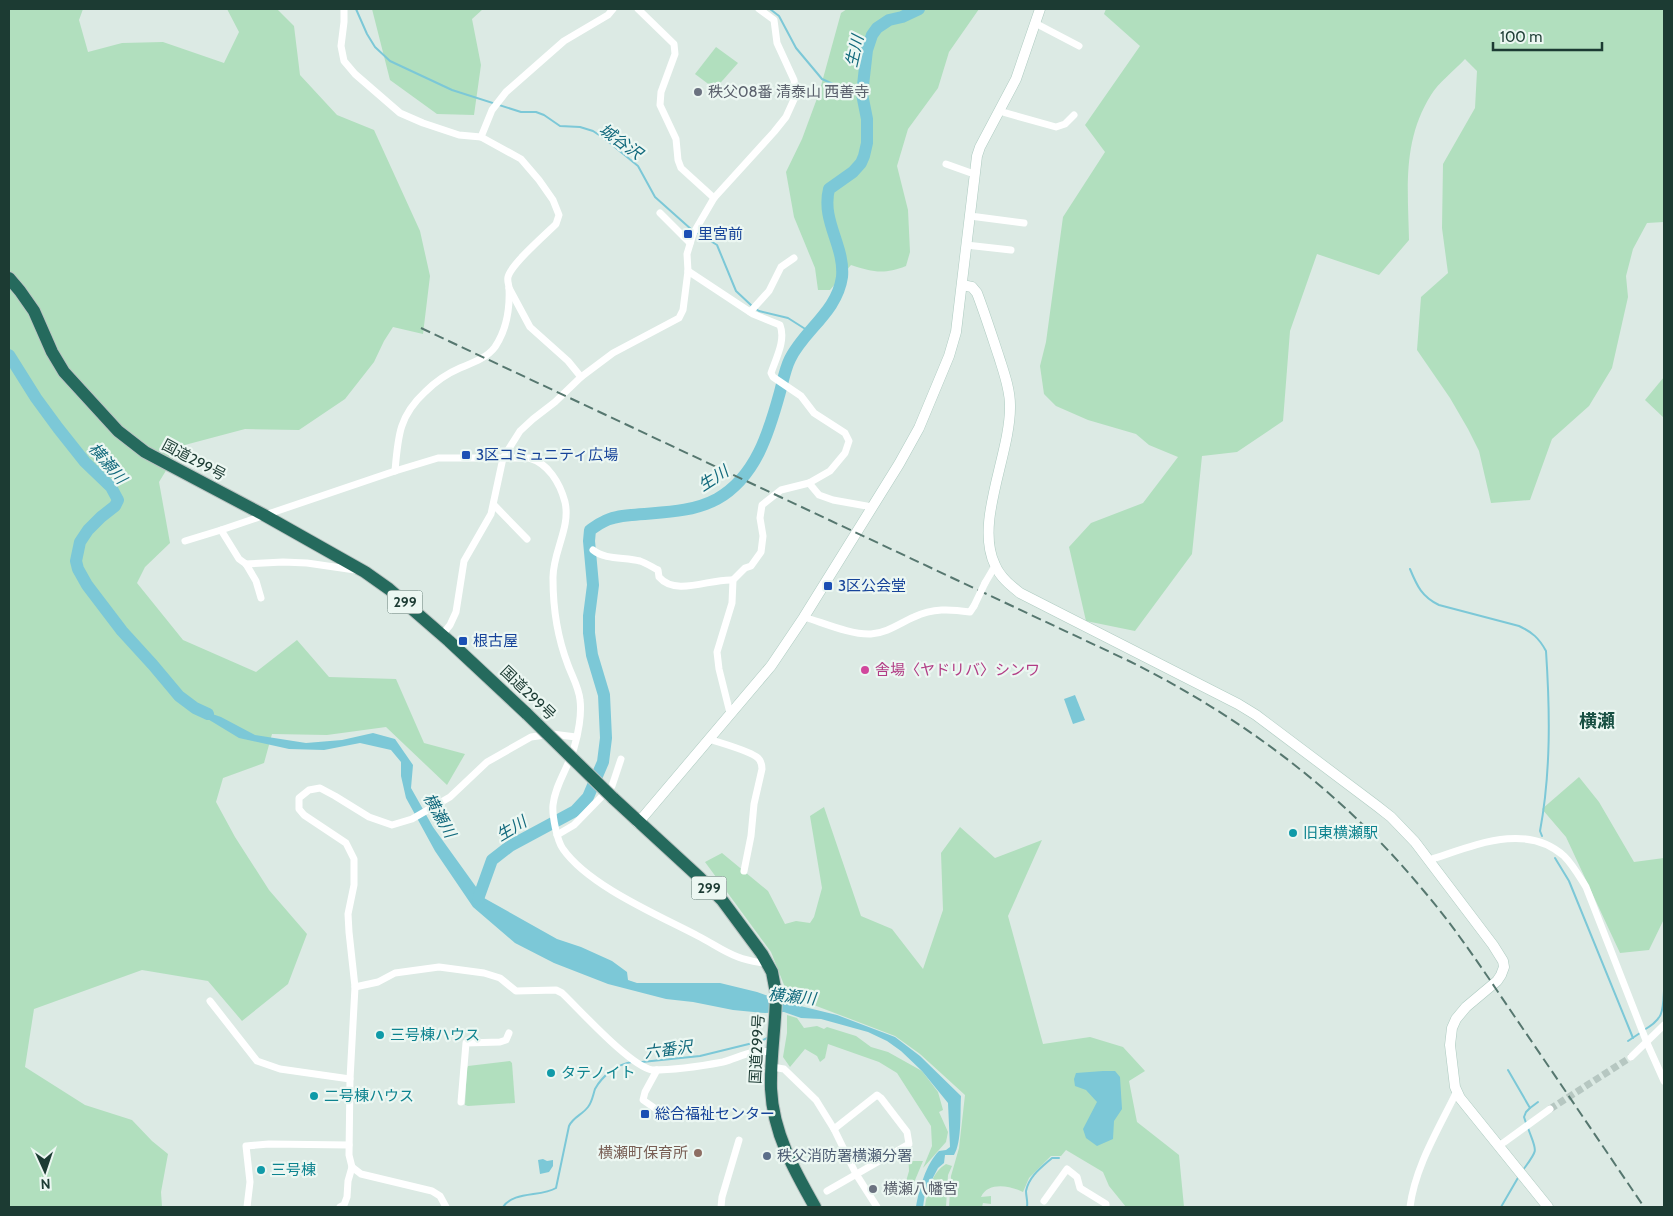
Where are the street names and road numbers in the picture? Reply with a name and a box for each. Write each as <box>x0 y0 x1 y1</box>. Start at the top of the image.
street label: 国道299号 <box>159 436 229 484</box>
road number: 299 <box>388 590 422 614</box>
street label: 国道299号 <box>497 662 559 724</box>
road number: 299 <box>692 876 726 900</box>
street label: 国道299号 <box>746 1014 768 1084</box>

